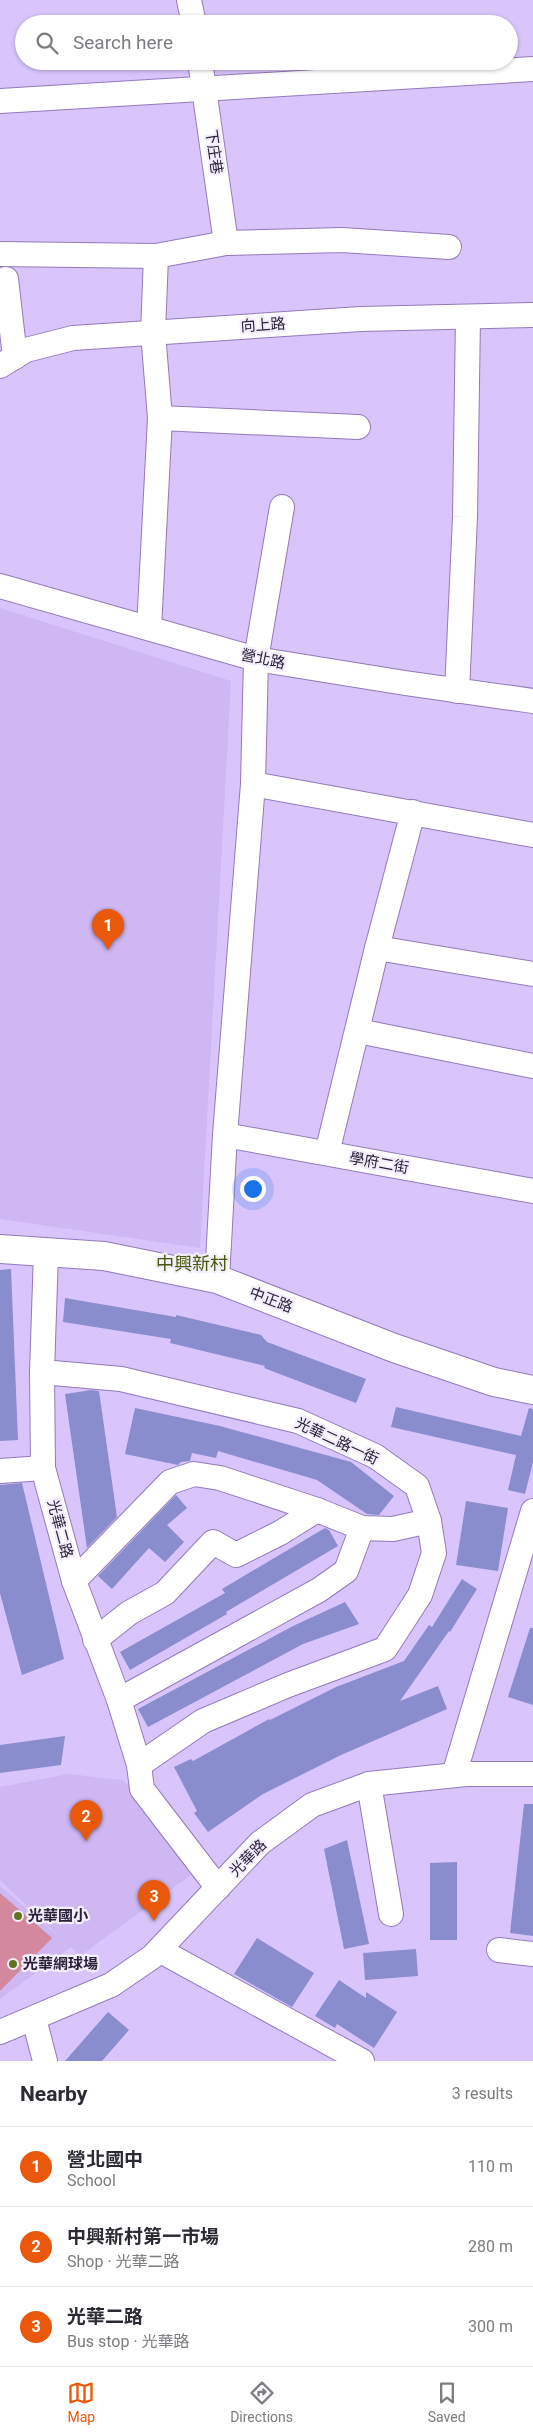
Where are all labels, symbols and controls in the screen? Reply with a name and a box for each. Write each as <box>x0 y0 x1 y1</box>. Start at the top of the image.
search box <box>15 15 518 70</box>
icon: search <box>33 29 61 57</box>
text: Search here <box>73 31 173 54</box>
street label: 下庄巷 <box>202 128 226 176</box>
street label: 向上路 <box>240 314 286 336</box>
street label: 營北路 <box>239 646 287 672</box>
pin: 1 <box>92 909 124 950</box>
street label: 學府二街 <box>348 1149 410 1177</box>
your location <box>240 1176 266 1202</box>
district label: 中興新村 <box>156 1253 228 1274</box>
street label: 中正路 <box>247 1284 295 1316</box>
street label: 光華二路一街 <box>292 1414 382 1468</box>
street label: 光華二路 <box>44 1498 76 1560</box>
pin: 2 <box>70 1800 102 1841</box>
street label: 光華路 <box>226 1836 270 1880</box>
pin: 3 <box>138 1880 170 1921</box>
place label: 光華國小 <box>28 1907 89 1925</box>
marker: 光華國小 <box>12 1910 24 1922</box>
place label: 光華網球場 <box>23 1955 98 1973</box>
marker: 光華網球場 <box>7 1958 19 1970</box>
text: Nearby <box>20 2082 87 2106</box>
text: 3 results <box>452 2084 513 2103</box>
text: 營北國中 <box>67 2148 143 2171</box>
text: 1 <box>31 2157 41 2176</box>
text: 110 m <box>468 2157 513 2176</box>
text: School <box>67 2171 116 2190</box>
text: 中興新村第一市場 <box>67 2225 219 2248</box>
text: 2 <box>31 2237 41 2256</box>
text: 280 m <box>468 2237 513 2256</box>
text: Shop · 光華二路 <box>67 2252 180 2271</box>
text: 光華二路 <box>67 2305 143 2328</box>
text: 3 <box>31 2317 41 2336</box>
text: 300 m <box>468 2317 513 2336</box>
text: Bus stop · 光華路 <box>67 2332 190 2351</box>
tab: Map <box>67 2379 95 2425</box>
tab: Directions <box>230 2379 293 2425</box>
tab: Saved <box>428 2379 466 2425</box>

